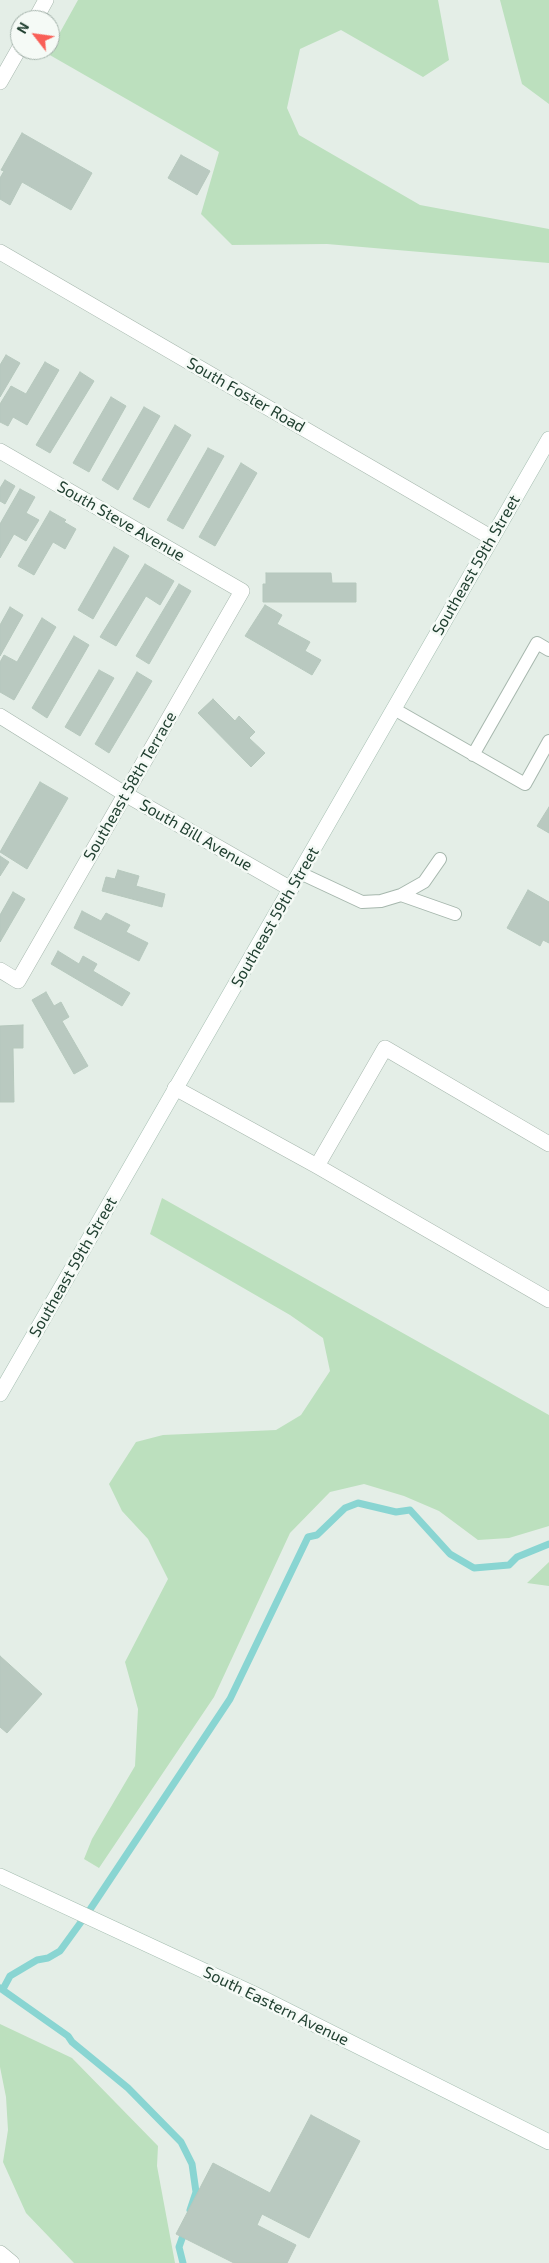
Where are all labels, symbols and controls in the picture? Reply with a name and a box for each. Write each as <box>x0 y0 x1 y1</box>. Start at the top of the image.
north arrow <box>10 10 60 60</box>
text: N <box>13 19 32 36</box>
street label: South Foster Road <box>184 353 308 437</box>
street label: South Steve Avenue <box>54 477 188 565</box>
street label: Southeast 59th Street <box>428 491 524 639</box>
street label: Southeast 58th Terrace <box>79 708 181 864</box>
street label: South Bill Avenue <box>136 795 256 875</box>
street label: Southeast 59th Street <box>227 843 323 991</box>
street label: Southeast 59th Street <box>25 1193 121 1341</box>
street label: South Eastern Avenue <box>200 1962 352 2050</box>

